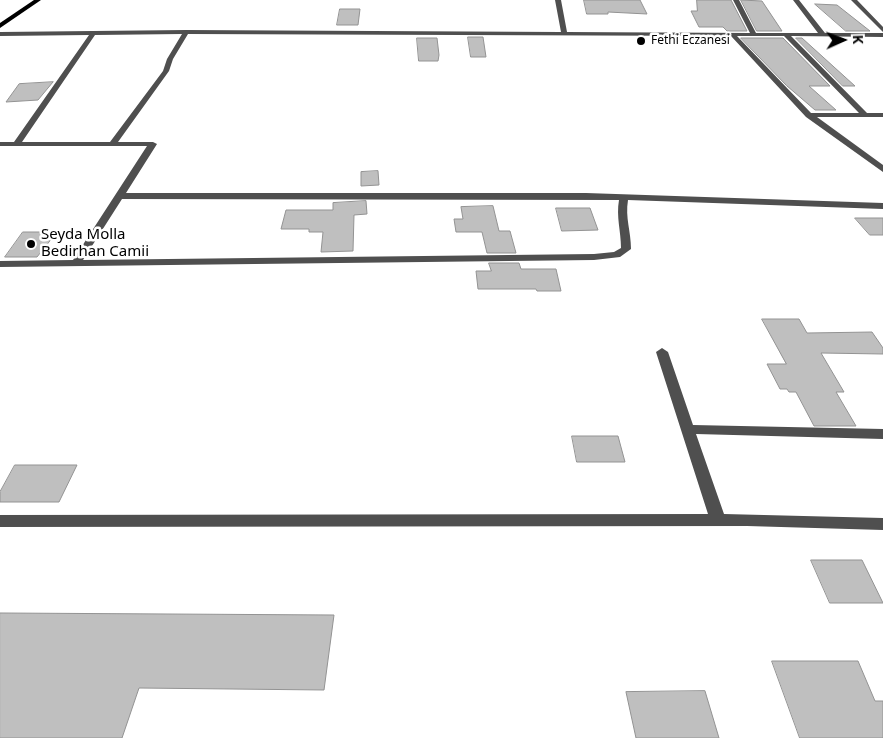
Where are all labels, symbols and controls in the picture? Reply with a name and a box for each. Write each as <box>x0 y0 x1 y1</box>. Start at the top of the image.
north arrow <box>818 15 868 65</box>
place label: Fethi Eczanesi <box>651 34 730 48</box>
text: K <box>849 34 868 44</box>
marker: Fethi Eczanesi <box>635 35 647 47</box>
place label: Seyda Molla Bedirhan Camii <box>41 226 149 261</box>
marker: Seyda Molla Bedirhan Camii <box>25 238 37 250</box>

